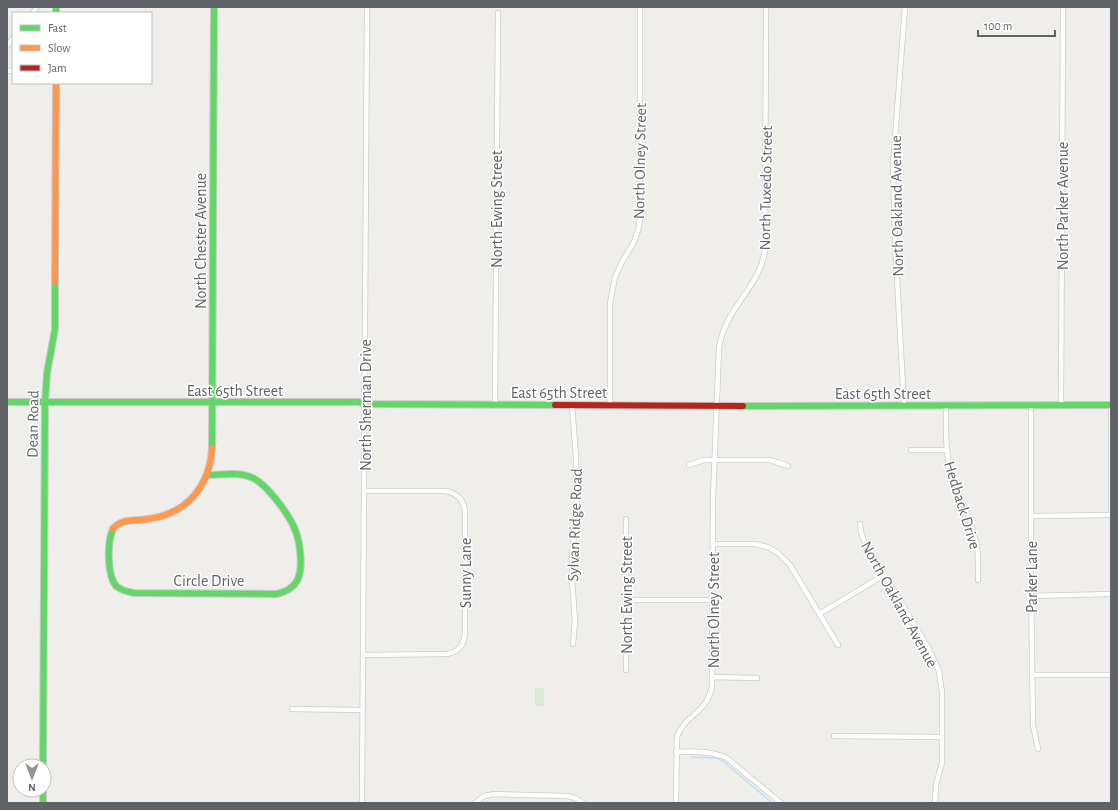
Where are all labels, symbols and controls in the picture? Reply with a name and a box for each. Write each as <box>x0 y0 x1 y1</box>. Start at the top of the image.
legend <box>12 12 152 84</box>
scale bar <box>978 12 1055 38</box>
text: 100 m <box>984 20 1012 32</box>
text: Fast <box>48 22 67 34</box>
text: Slow <box>48 42 70 54</box>
text: Jam <box>48 62 67 74</box>
street label: North Olney Street <box>631 103 650 219</box>
street label: North Tuxedo Street <box>757 125 775 251</box>
street label: North Oakland Avenue <box>888 135 906 277</box>
street label: North Parker Avenue <box>1055 142 1071 270</box>
street label: North Ewing Street <box>489 150 505 268</box>
street label: North Chester Avenue <box>193 173 209 309</box>
street label: North Sherman Drive <box>358 339 374 471</box>
street label: East 65th Street <box>187 383 283 399</box>
street label: East 65th Street <box>511 385 607 401</box>
street label: East 65th Street <box>835 386 931 402</box>
street label: Dean Road <box>24 390 42 458</box>
street label: Hedback Drive <box>941 459 983 551</box>
street label: Sylvan Ridge Road <box>565 468 586 582</box>
street label: North Ewing Street <box>619 536 635 654</box>
street label: Sunny Lane <box>458 538 475 608</box>
street label: North Oakland Avenue <box>858 539 940 670</box>
street label: Parker Lane <box>1024 541 1040 613</box>
street label: North Olney Street <box>706 552 723 668</box>
street label: Circle Drive <box>174 573 244 589</box>
north arrow <box>12 758 52 798</box>
text: N <box>28 782 36 793</box>

